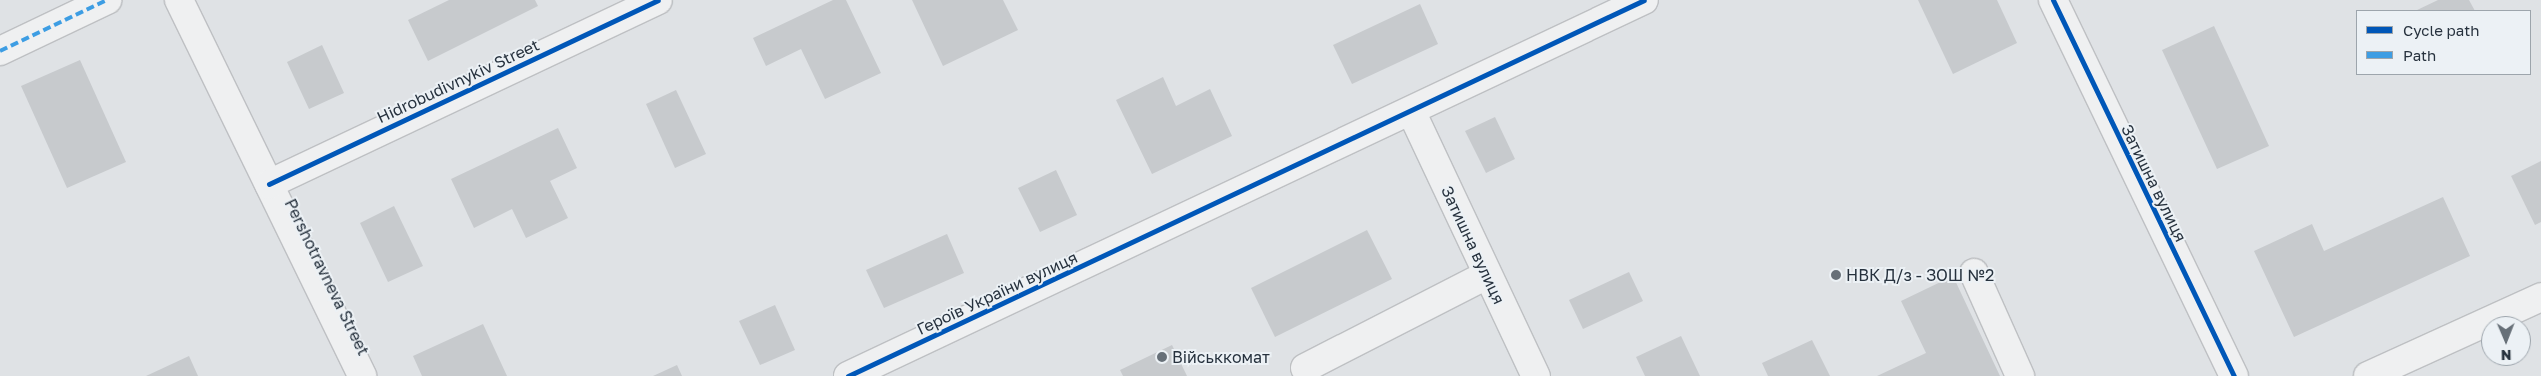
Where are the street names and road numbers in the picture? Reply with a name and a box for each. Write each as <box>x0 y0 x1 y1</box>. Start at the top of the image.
street label: Hidrobudivnykiv Street <box>374 35 542 127</box>
street label: Затишна вулиця <box>2117 121 2191 245</box>
street label: Затишна вулиця <box>1437 183 1509 307</box>
street label: Pershotravneva Street <box>281 196 373 358</box>
street label: Героїв України вулиця <box>914 247 1080 339</box>

